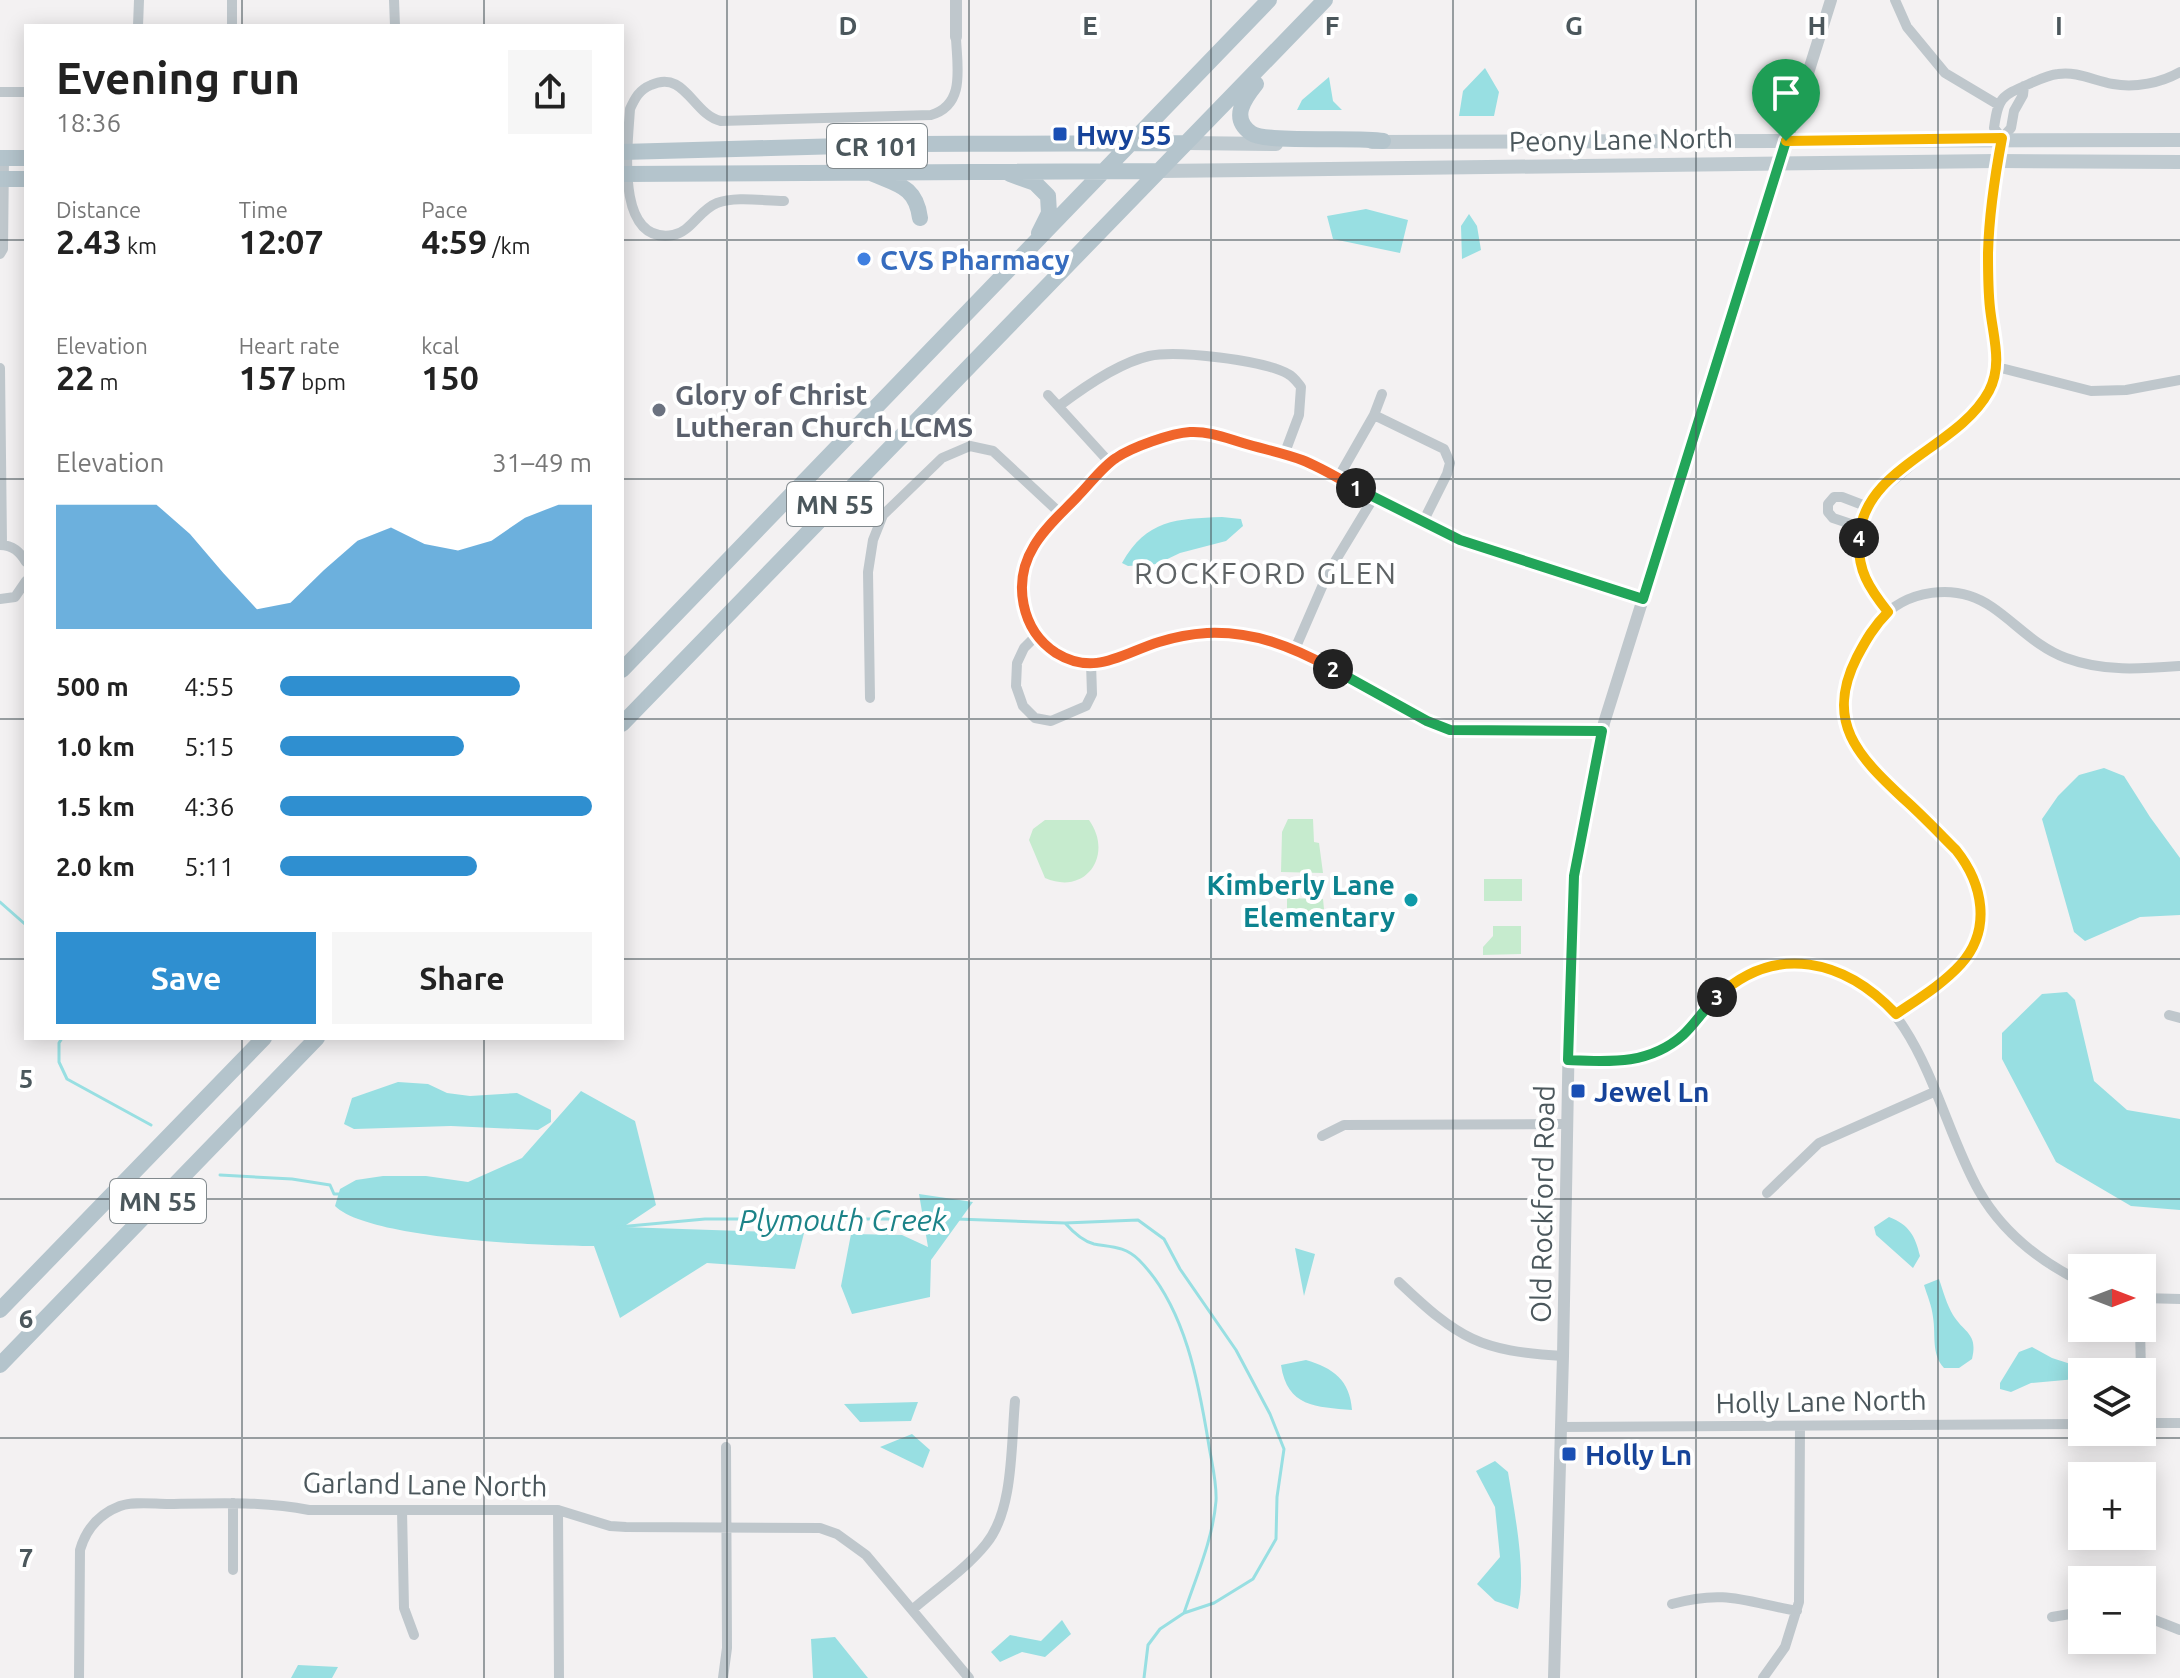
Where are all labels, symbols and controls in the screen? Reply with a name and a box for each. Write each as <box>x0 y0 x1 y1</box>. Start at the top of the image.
text: D <box>839 11 857 40</box>
text: E <box>1082 11 1098 40</box>
text: F <box>1325 11 1339 40</box>
text: G <box>1565 11 1583 40</box>
text: H <box>1808 11 1826 40</box>
text: I <box>2055 11 2063 40</box>
button: share <box>508 50 592 134</box>
text: Evening run <box>56 53 300 102</box>
pin <box>1752 59 1820 141</box>
icon: arrive <box>1764 71 1808 115</box>
text: 18:36 <box>56 108 121 137</box>
place label: Hwy 55 <box>1076 119 1172 150</box>
street label: Peony Lane North <box>1509 122 1733 156</box>
road number: CR 101 <box>827 124 927 168</box>
marker: Hwy 55 <box>1051 125 1069 143</box>
text: Distance <box>56 197 141 222</box>
text: Time <box>239 197 288 222</box>
text: Pace <box>421 197 468 222</box>
text: 2.43 <box>56 222 122 260</box>
text: 12:07 <box>239 222 324 260</box>
text: 4:59 <box>421 222 487 260</box>
text: km <box>122 233 157 258</box>
text: /km <box>487 233 531 258</box>
place label: CVS Pharmacy <box>880 244 1070 275</box>
marker: CVS Pharmacy <box>855 250 873 268</box>
text: Elevation <box>56 333 148 358</box>
text: Heart rate <box>239 333 340 358</box>
text: kcal <box>421 333 459 358</box>
text: 22 <box>56 358 94 396</box>
text: 157 <box>239 358 296 396</box>
text: 150 <box>421 358 479 396</box>
text: m <box>94 369 118 394</box>
text: bpm <box>296 369 346 394</box>
place label: Glory of Christ Lutheran Church LCMS <box>675 379 973 442</box>
marker: Glory of Christ Lutheran Church LCMS <box>650 401 668 419</box>
text: Elevation <box>56 448 164 477</box>
text: 31–49 m <box>492 448 592 477</box>
pin: 1 <box>1336 468 1376 508</box>
text: 1 <box>1350 475 1362 500</box>
road number: MN 55 <box>787 482 883 526</box>
pin: 4 <box>1839 518 1879 558</box>
text: 4 <box>1853 525 1865 550</box>
district label: ROCKFORD GLEN <box>1134 556 1398 590</box>
pin: 2 <box>1313 649 1353 689</box>
text: 2 <box>1327 656 1339 681</box>
text: 500 m <box>56 672 129 701</box>
text: 4:55 <box>184 672 234 701</box>
text: 1.0 km <box>56 732 135 761</box>
text: 5:15 <box>184 732 234 761</box>
text: 1.5 km <box>56 792 135 821</box>
text: 4:36 <box>184 792 234 821</box>
text: 2.0 km <box>56 852 135 881</box>
text: 5:11 <box>184 852 234 881</box>
place label: Kimberly Lane Elementary <box>1207 869 1395 932</box>
marker: Kimberly Lane Elementary <box>1402 891 1420 909</box>
button: Save <box>56 932 316 1024</box>
button: Share <box>332 932 592 1024</box>
pin: 3 <box>1697 977 1737 1017</box>
text: 3 <box>1711 984 1723 1009</box>
text: 5 <box>19 1064 33 1093</box>
place label: Jewel Ln <box>1594 1076 1709 1107</box>
marker: Jewel Ln <box>1569 1082 1587 1100</box>
street label: Old Rockford Road <box>1524 1085 1560 1323</box>
road number: MN 55 <box>110 1179 206 1223</box>
water label: Plymouth Creek <box>739 1203 948 1237</box>
north arrow <box>2068 1254 2156 1342</box>
map controls <box>2068 1254 2156 1654</box>
text: 6 <box>19 1304 33 1333</box>
button: layers <box>2068 1358 2156 1446</box>
street label: Holly Lane North <box>1715 1384 1927 1418</box>
place label: Holly Ln <box>1585 1439 1692 1470</box>
marker: Holly Ln <box>1560 1445 1578 1463</box>
button: + <box>2068 1462 2156 1550</box>
street label: Garland Lane North <box>302 1466 548 1502</box>
text: 7 <box>19 1543 33 1572</box>
button: − <box>2068 1566 2156 1654</box>

